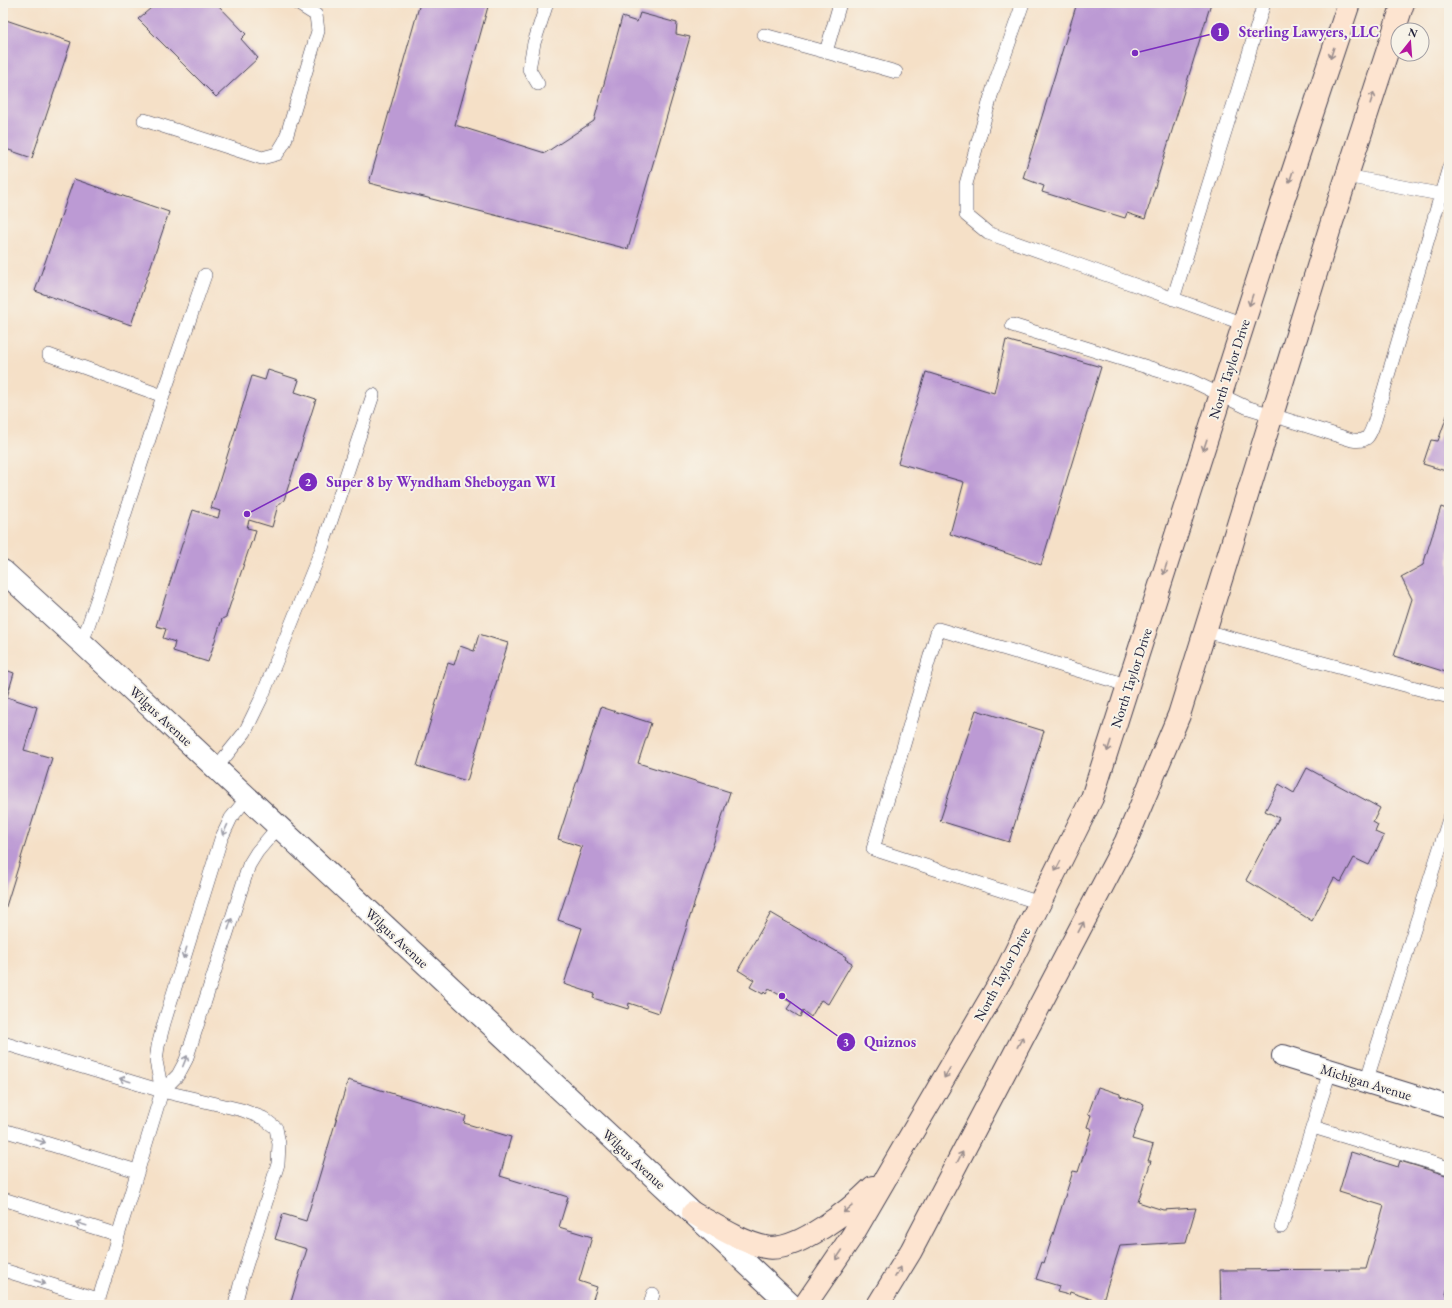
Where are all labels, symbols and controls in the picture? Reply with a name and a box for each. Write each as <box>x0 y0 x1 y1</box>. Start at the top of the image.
callout: Sterling Lawyers, LLC <box>1210 18 1387 45</box>
text: Sterling Lawyers, LLC <box>1239 22 1379 41</box>
north arrow <box>1390 22 1430 62</box>
text: 1 <box>1217 24 1223 40</box>
text: N <box>1407 24 1419 40</box>
one-way arrow <box>1328 47 1335 60</box>
one-way arrow <box>1369 92 1376 105</box>
one-way arrow <box>1287 170 1294 183</box>
one-way arrow <box>1247 294 1254 307</box>
street label: North Taylor Drive <box>1204 316 1254 421</box>
one-way arrow <box>1201 439 1208 452</box>
callout: Super 8 by Wyndham Sheboygan WI <box>298 469 564 496</box>
text: Super 8 by Wyndham Sheboygan WI <box>326 472 556 491</box>
text: 2 <box>305 474 312 490</box>
one-way arrow <box>1161 563 1168 576</box>
street label: North Taylor Drive <box>1106 625 1156 730</box>
street label: Wilgus Avenue <box>125 682 197 750</box>
one-way arrow <box>1105 740 1112 753</box>
one-way arrow <box>221 823 228 835</box>
one-way arrow <box>1054 860 1062 872</box>
street label: Wilgus Avenue <box>361 904 433 972</box>
one-way arrow <box>227 918 234 931</box>
one-way arrow <box>1077 921 1085 933</box>
street label: North Taylor Drive <box>970 923 1035 1024</box>
one-way arrow <box>181 947 188 960</box>
callout: Quiznos <box>836 1028 924 1055</box>
text: Quiznos <box>864 1032 916 1051</box>
text: 3 <box>843 1034 849 1050</box>
one-way arrow <box>1017 1036 1025 1048</box>
one-way arrow <box>182 1055 190 1067</box>
street label: Michigan Avenue <box>1318 1060 1414 1105</box>
one-way arrow <box>942 1067 950 1079</box>
one-way arrow <box>118 1076 131 1083</box>
street label: Wilgus Avenue <box>598 1125 670 1193</box>
one-way arrow <box>34 1138 47 1145</box>
one-way arrow <box>957 1152 964 1164</box>
one-way arrow <box>843 1205 854 1213</box>
one-way arrow <box>74 1220 87 1227</box>
one-way arrow <box>835 1249 843 1260</box>
one-way arrow <box>895 1266 903 1278</box>
one-way arrow <box>34 1279 47 1286</box>

